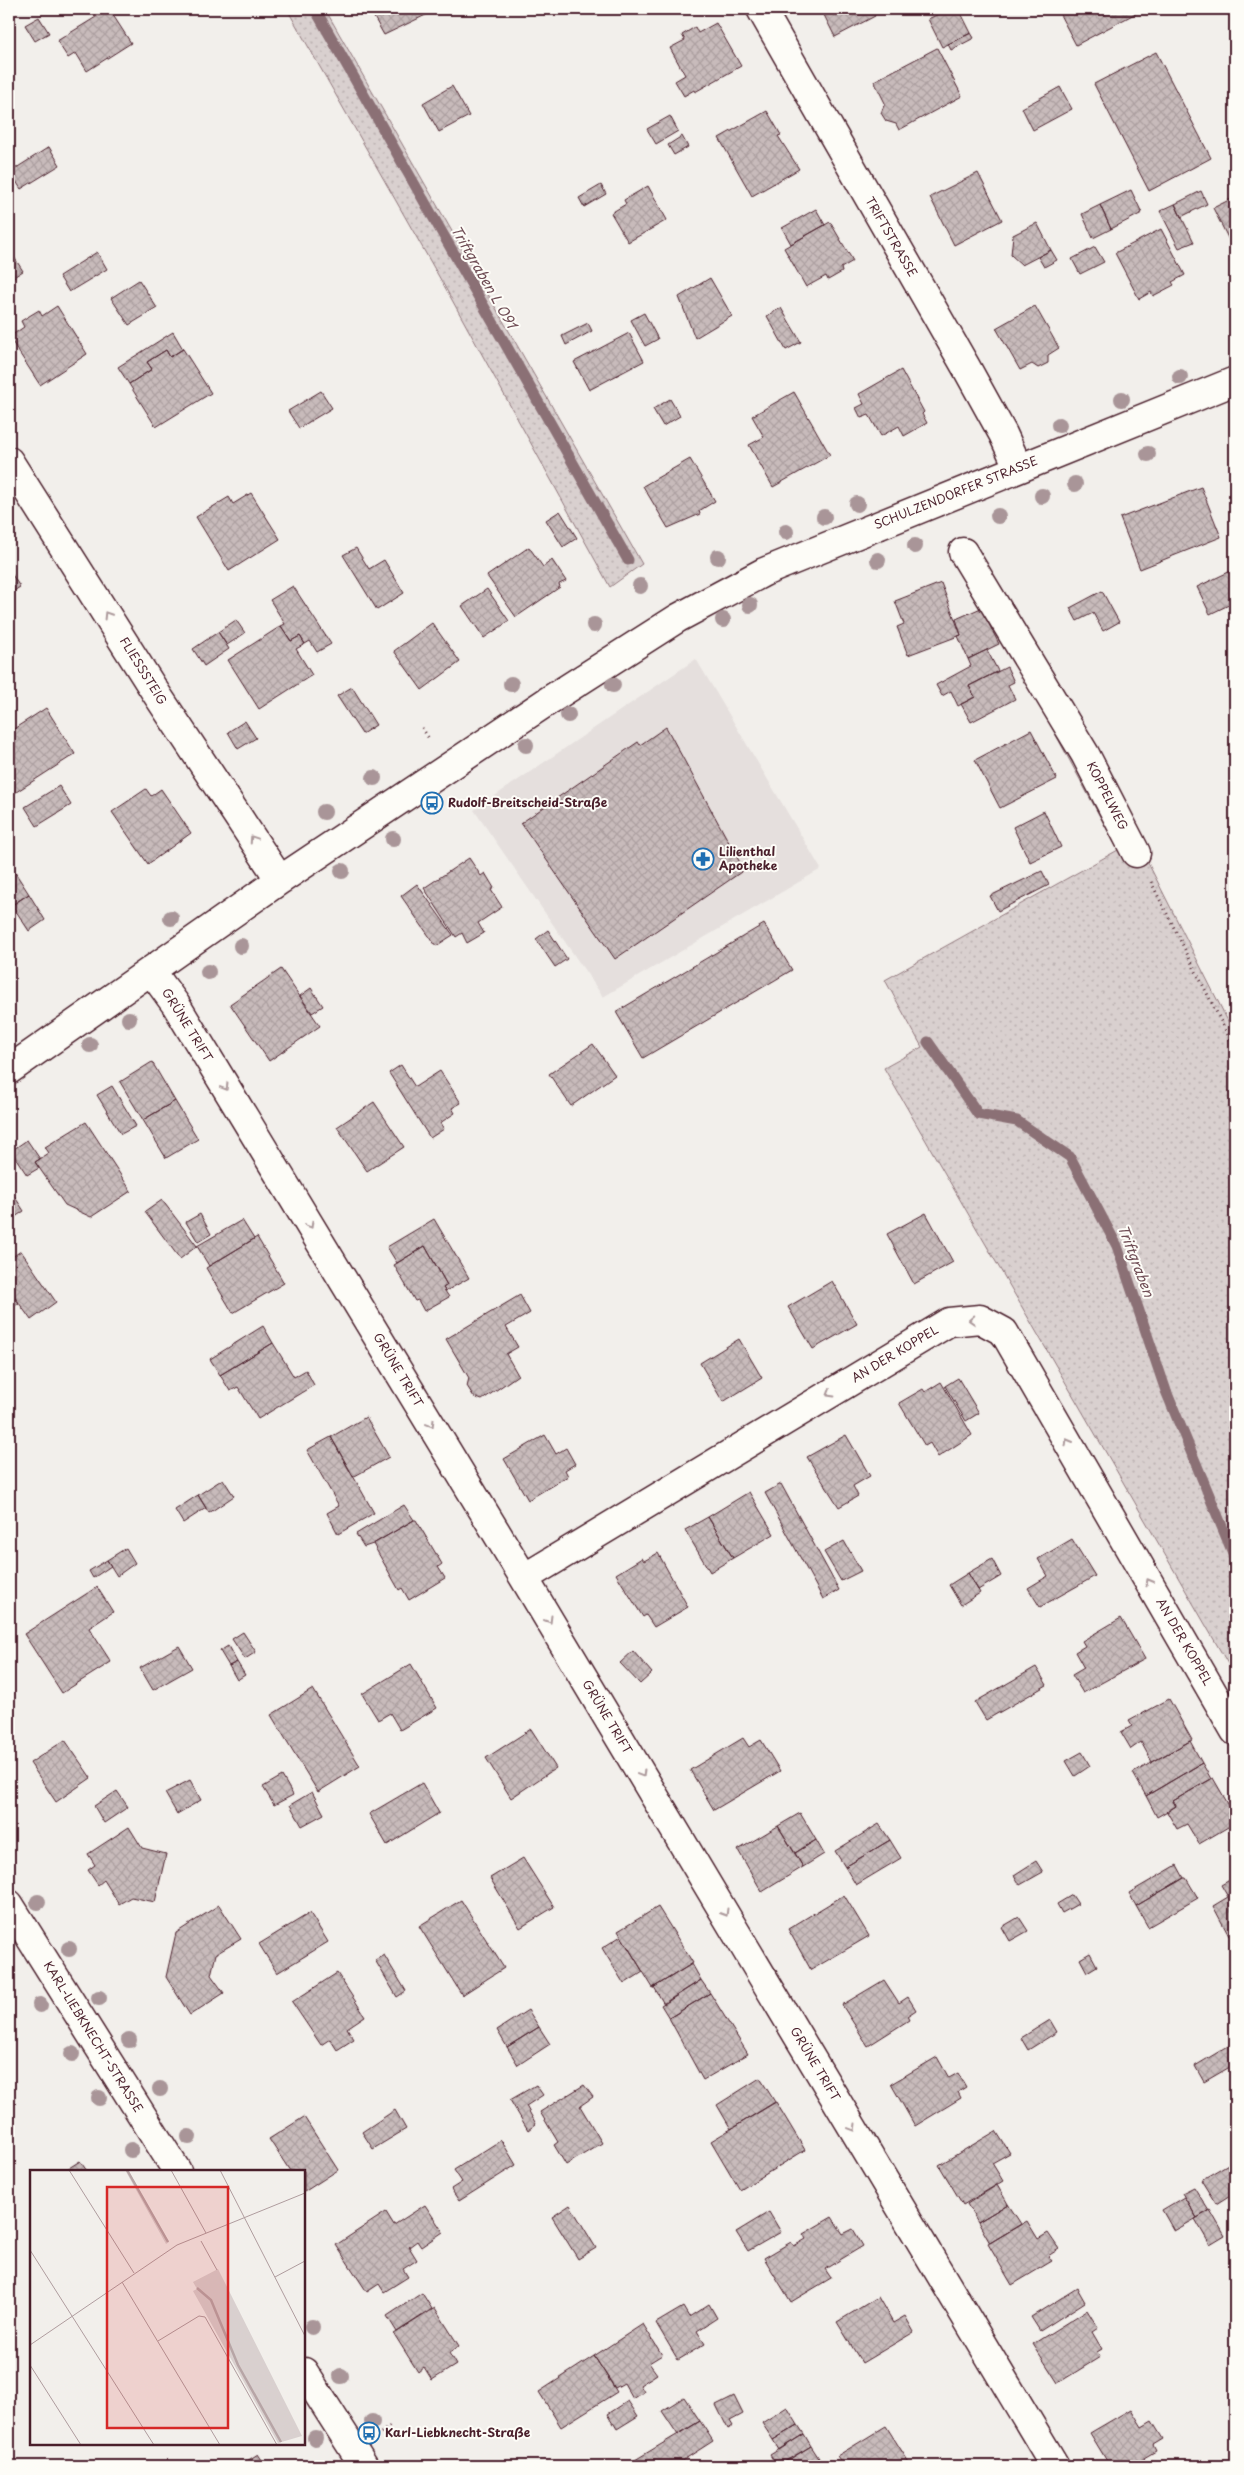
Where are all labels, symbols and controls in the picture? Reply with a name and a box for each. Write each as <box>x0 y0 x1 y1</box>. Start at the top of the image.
street label: TRIFTSTRASSE <box>862 193 922 280</box>
water label: Triftgraben L 091 <box>446 221 524 335</box>
street label: SCHULZENDORFER STRASSE <box>871 451 1040 533</box>
one-way arrow <box>104 612 113 621</box>
street label: FLIESSSTEIG <box>116 633 172 708</box>
street label: KOPPELWEG <box>1083 758 1133 833</box>
bus stop icon: Rudolf-Breitscheid-Straße <box>420 791 444 815</box>
place label: Rudolf-Breitscheid-Straße <box>448 793 608 811</box>
one-way arrow <box>250 836 259 845</box>
place label: Lilienthal Apotheke <box>719 842 778 874</box>
pharmacy icon: Lilienthal Apotheke <box>691 847 715 871</box>
street label: GRÜNE TRIFT <box>158 984 218 1065</box>
one-way arrow <box>219 1081 229 1090</box>
one-way arrow <box>303 1220 313 1229</box>
water label: Triftgraben <box>1113 1222 1160 1301</box>
one-way arrow <box>968 1314 976 1325</box>
street label: AN DER KOPPEL <box>848 1320 941 1386</box>
street label: GRÜNE TRIFT <box>370 1329 429 1411</box>
one-way arrow <box>826 1387 835 1397</box>
one-way arrow <box>424 1419 434 1428</box>
one-way arrow <box>1064 1438 1074 1447</box>
one-way arrow <box>1146 1579 1156 1588</box>
street label: AN DER KOPPEL <box>1152 1594 1217 1689</box>
one-way arrow <box>542 1614 552 1623</box>
street label: GRÜNE TRIFT <box>579 1676 638 1758</box>
one-way arrow <box>635 1768 645 1777</box>
one-way arrow <box>718 1908 728 1917</box>
street label: KARL-LIEBKNECHT-STRASSE <box>40 1957 148 2116</box>
street label: GRÜNE TRIFT <box>787 2023 846 2105</box>
one-way arrow <box>847 2122 857 2131</box>
inset map <box>30 2170 305 2445</box>
bus stop icon: Karl-Liebknecht-Straße <box>357 2421 381 2445</box>
place label: Karl-Liebknecht-Straße <box>385 2423 531 2441</box>

